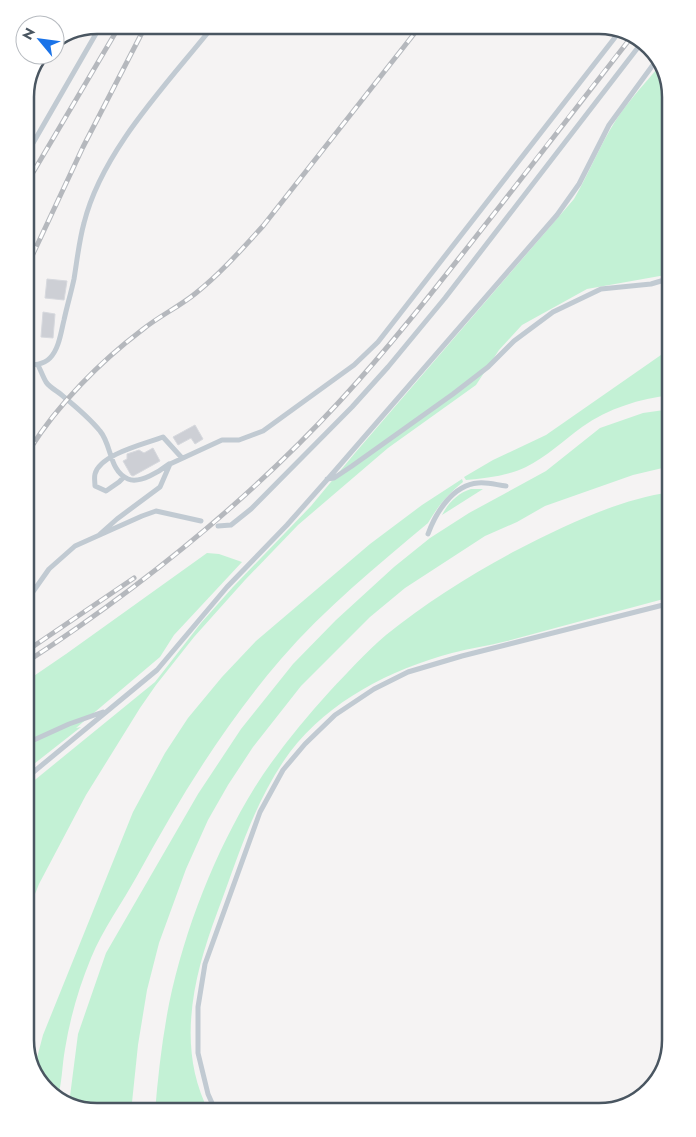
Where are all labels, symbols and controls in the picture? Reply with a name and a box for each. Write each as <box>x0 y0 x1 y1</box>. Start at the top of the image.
north arrow <box>15 15 65 65</box>
text: N <box>17 24 40 43</box>

